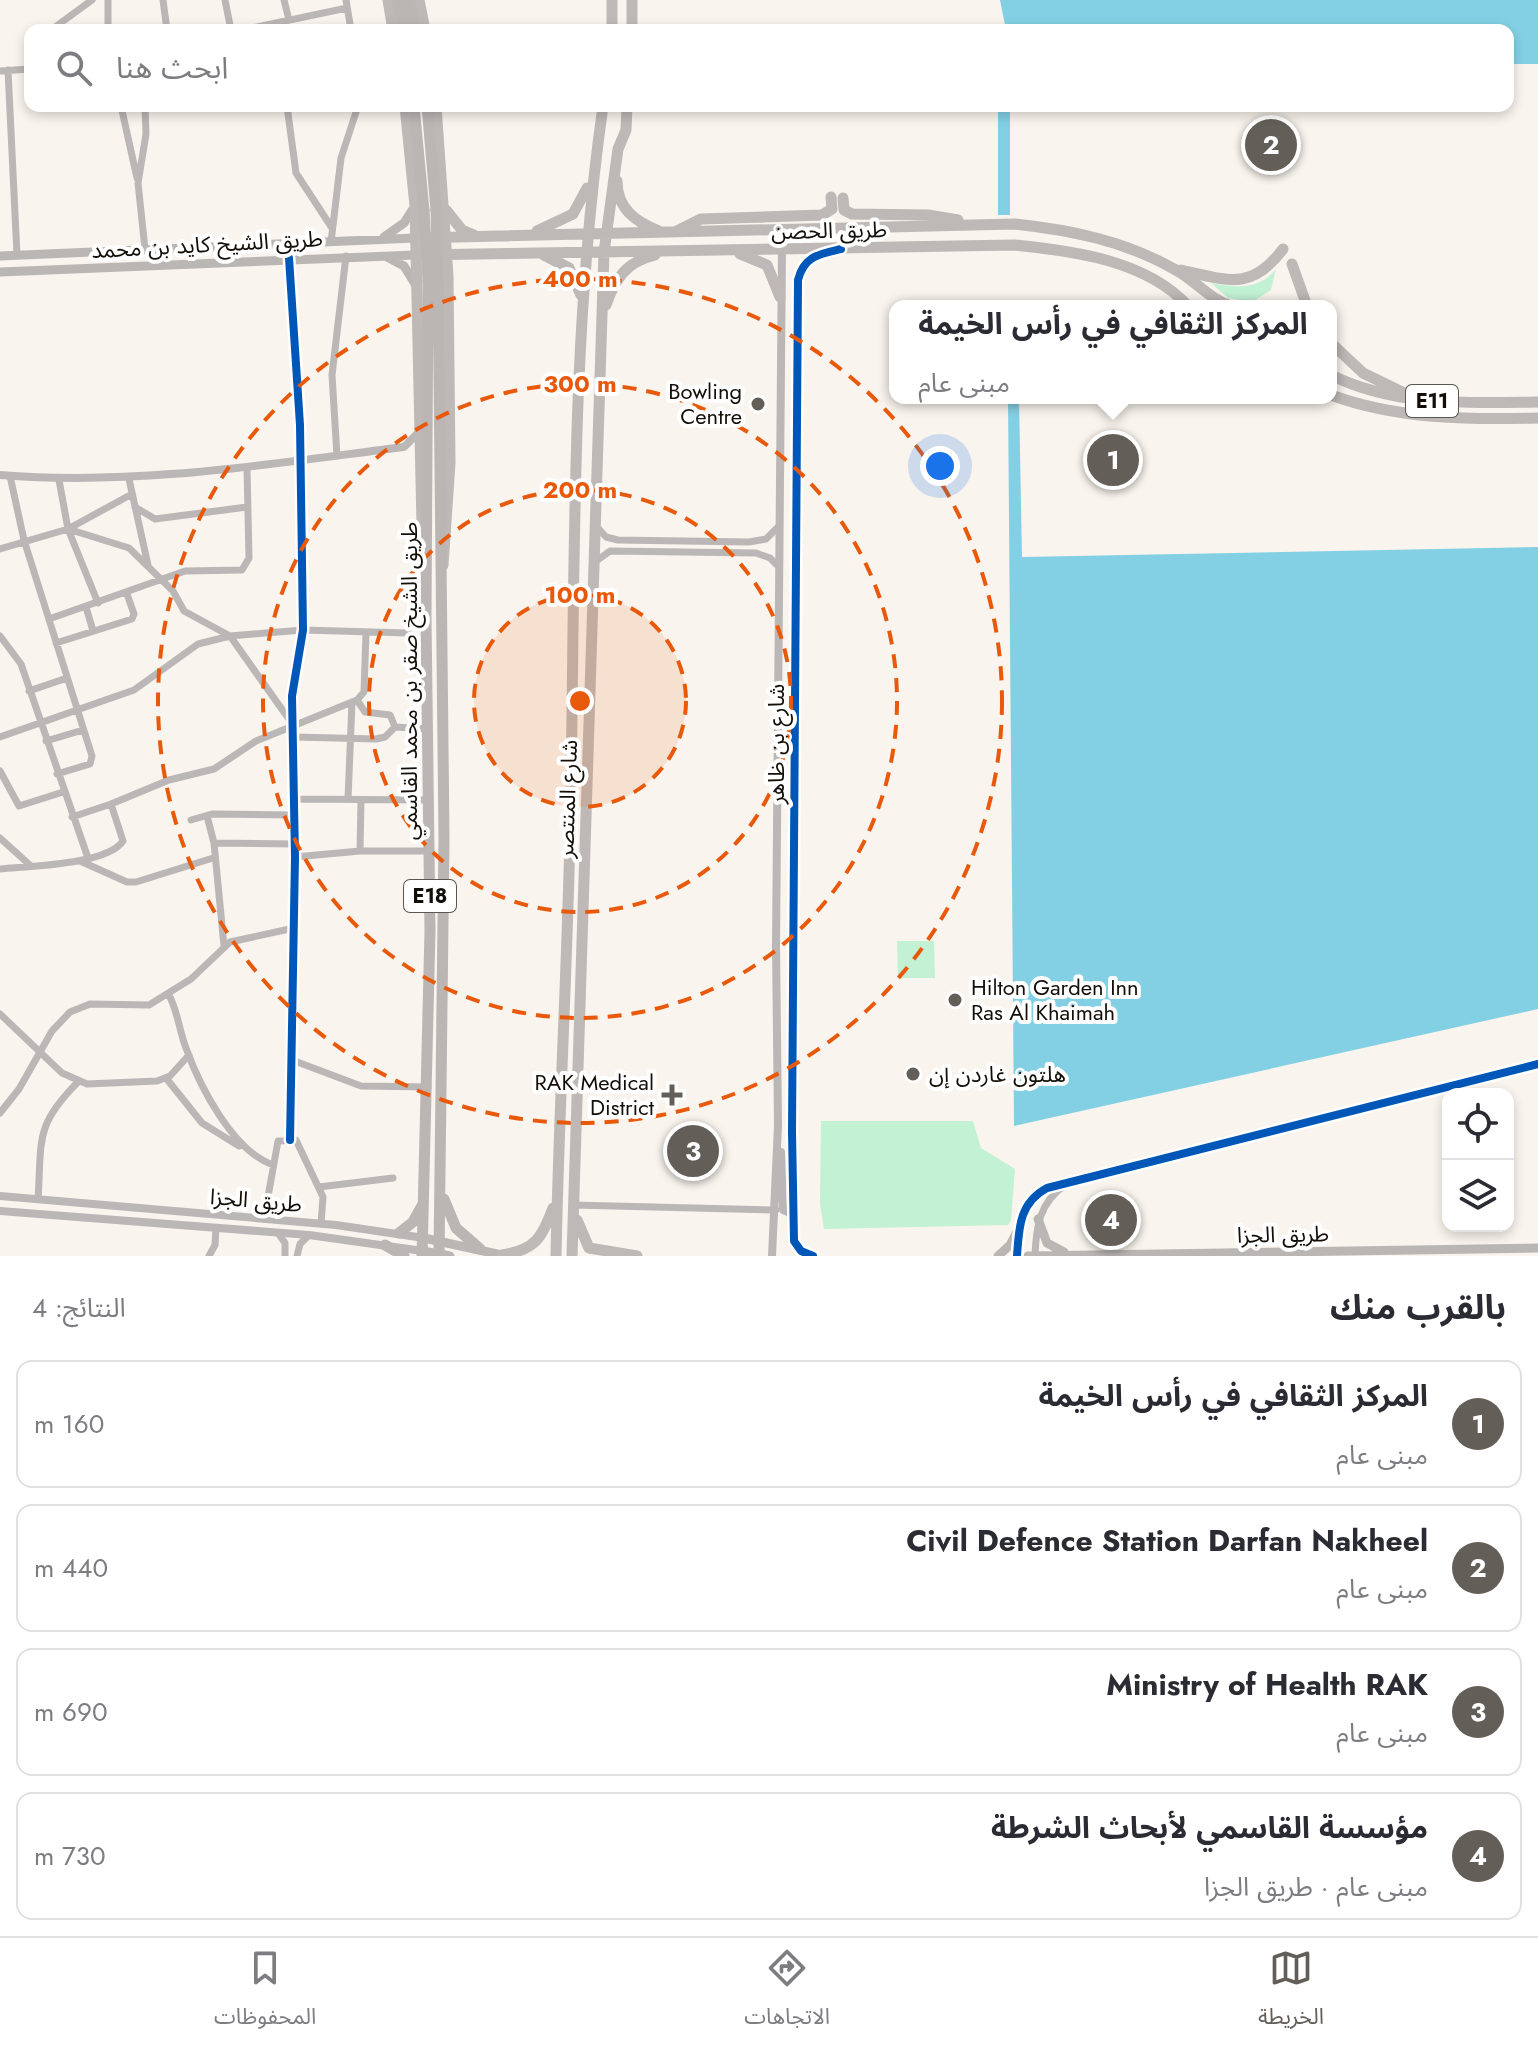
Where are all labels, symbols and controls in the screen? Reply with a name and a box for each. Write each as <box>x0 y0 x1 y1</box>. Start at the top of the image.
search box <box>24 24 1514 112</box>
icon: search <box>52 46 96 90</box>
text: ابحث هنا <box>116 46 228 89</box>
pin: 2 <box>1245 115 1297 175</box>
street label: طريق الحصن <box>771 213 887 247</box>
street label: طريق الشيخ كايد بن محمد <box>91 222 324 267</box>
text: 400 m <box>542 261 618 296</box>
popup <box>889 300 1337 404</box>
text: المركز الثقافي في رأس الخيمة <box>918 302 1308 345</box>
text: مبنى عام <box>918 364 1010 402</box>
text: 300 m <box>543 366 617 401</box>
place label: Bowling Centre <box>668 375 742 432</box>
road number: E11 <box>1406 385 1458 417</box>
marker: Bowling Centre <box>749 395 767 413</box>
pin: 1 <box>1087 430 1139 490</box>
your location <box>920 446 960 486</box>
text: 200 m <box>543 472 617 507</box>
street label: طريق الشيخ صقر بن محمد القاسمي <box>393 522 426 840</box>
text: 100 m <box>545 577 615 612</box>
street label: شارع بن ظاهر <box>760 684 793 805</box>
centre of rings <box>566 687 594 715</box>
street label: شارع المنتصر <box>549 739 586 860</box>
road number: E18 <box>404 880 456 912</box>
place label: Hilton Garden Inn Ras Al Khaimah <box>971 971 1139 1028</box>
marker: Hilton Garden Inn Ras Al Khaimah <box>946 991 964 1009</box>
place label: هلتون غاردن إن <box>929 1058 1066 1090</box>
marker: هلتون غاردن إن <box>904 1065 922 1083</box>
place label: RAK Medical District <box>535 1066 655 1123</box>
marker: RAK Medical District <box>661 1084 683 1106</box>
map controls <box>1442 1088 1514 1232</box>
button: locate <box>1442 1088 1514 1160</box>
pin: 3 <box>667 1121 719 1181</box>
button: layers <box>1442 1160 1514 1232</box>
street label: طريق الجزا <box>209 1180 303 1220</box>
pin: 4 <box>1085 1190 1137 1250</box>
street label: طريق الجزا <box>1237 1217 1329 1251</box>
text: بالقرب منك <box>1330 1283 1506 1332</box>
text: النتائج: 4 <box>32 1289 126 1327</box>
text: المركز الثقافي في رأس الخيمة <box>1039 1374 1428 1417</box>
text: 160 m <box>34 1405 104 1443</box>
text: 1 <box>1471 1405 1485 1443</box>
text: مبنى عام <box>1336 1436 1428 1474</box>
text: Civil Defence Station Darfan Nakheel <box>906 1519 1428 1562</box>
text: 440 m <box>34 1549 108 1587</box>
text: 2 <box>1469 1549 1487 1587</box>
text: مبنى عام <box>1336 1570 1428 1608</box>
text: Ministry of Health RAK <box>1106 1663 1428 1706</box>
text: 690 m <box>34 1693 108 1731</box>
text: 3 <box>1470 1693 1486 1731</box>
text: مبنى عام <box>1336 1714 1428 1752</box>
text: مؤسسة القاسمي لأبحاث الشرطة <box>991 1806 1428 1849</box>
text: 730 m <box>34 1837 106 1875</box>
text: 4 <box>1469 1837 1487 1875</box>
text: مبنى عام · طريق الجزا <box>1204 1868 1428 1906</box>
tab: المحفوظات <box>214 1946 316 2040</box>
tab: الاتجاهات <box>744 1946 830 2040</box>
tab: الخريطة <box>1258 1946 1324 2040</box>

